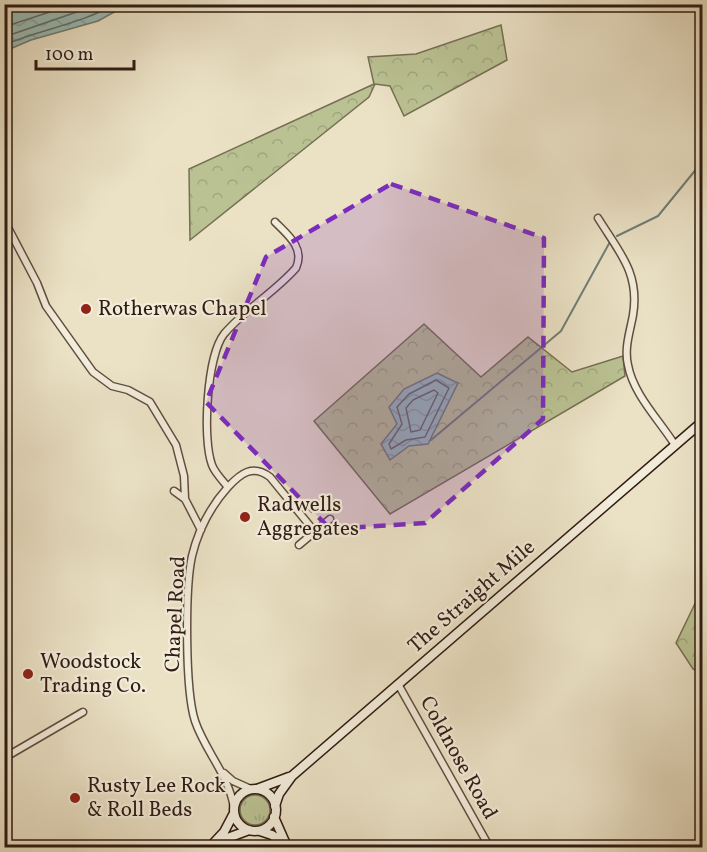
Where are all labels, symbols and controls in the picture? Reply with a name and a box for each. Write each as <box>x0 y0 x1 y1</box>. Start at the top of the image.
scale bar <box>36 33 134 71</box>
text: 100 m <box>45 43 94 68</box>
place label: Rotherwas Chapel <box>98 295 267 324</box>
marker: Rotherwas Chapel <box>79 302 93 316</box>
place label: Radwells Aggregates <box>257 491 359 544</box>
marker: Radwells Aggregates <box>238 510 252 524</box>
street label: The Straight Mile <box>402 534 542 660</box>
street label: Chapel Road <box>158 555 194 673</box>
place label: Woodstock Trading Co. <box>40 648 146 701</box>
marker: Woodstock Trading Co. <box>21 667 35 681</box>
street label: Coldnose Road <box>412 691 504 825</box>
place label: Rusty Lee Rock & Roll Beds <box>87 772 226 825</box>
marker: Rusty Lee Rock & Roll Beds <box>68 791 82 805</box>

